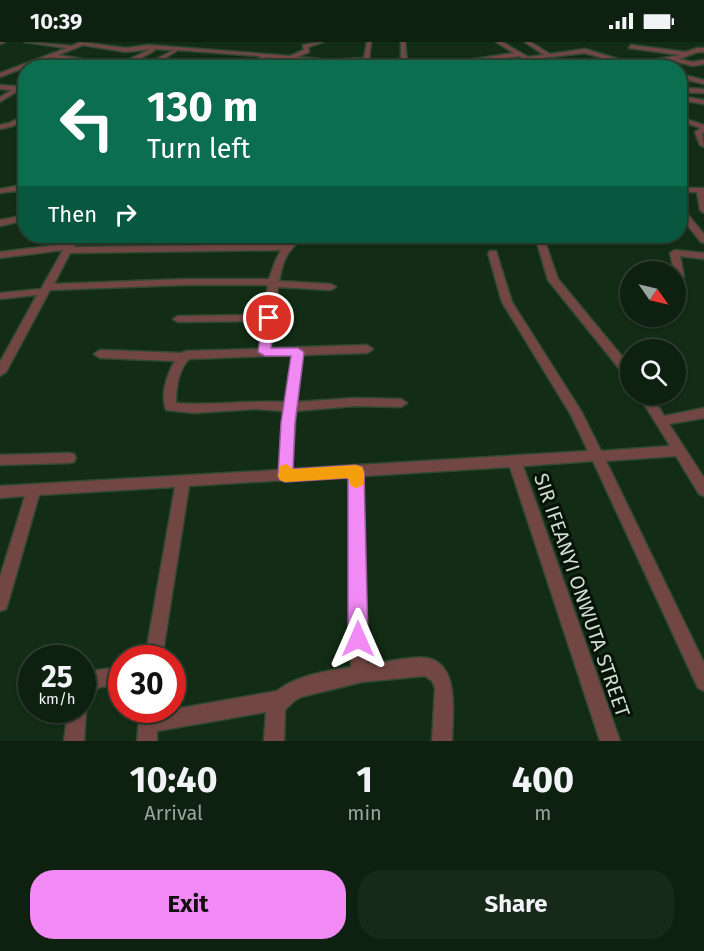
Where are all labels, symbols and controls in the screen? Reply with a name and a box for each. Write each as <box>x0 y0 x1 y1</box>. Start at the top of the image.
text: 10:39 <box>30 8 82 35</box>
text: 130 m <box>147 82 258 132</box>
icon: left <box>48 84 126 162</box>
text: Turn left <box>147 133 250 165</box>
icon: right <box>109 198 142 231</box>
text: Then <box>48 201 97 228</box>
north arrow <box>620 261 686 327</box>
map controls <box>620 261 686 405</box>
pin <box>243 292 294 343</box>
icon: arrive <box>252 301 285 334</box>
button: search <box>620 339 686 405</box>
street label: SIR IFEANYI ONWUTA STREET <box>529 470 635 721</box>
position arrow <box>326 607 390 671</box>
speed limit sign: 30 <box>108 645 186 723</box>
text: 25 <box>41 659 73 695</box>
text: km/h <box>38 690 76 708</box>
text: 10:40 <box>130 758 217 802</box>
text: 1 <box>356 758 373 802</box>
text: 400 <box>512 758 574 802</box>
text: Arrival <box>144 801 203 825</box>
text: min <box>347 801 382 825</box>
text: m <box>534 801 551 825</box>
button: Exit <box>30 870 346 939</box>
button: Share <box>358 870 674 939</box>

